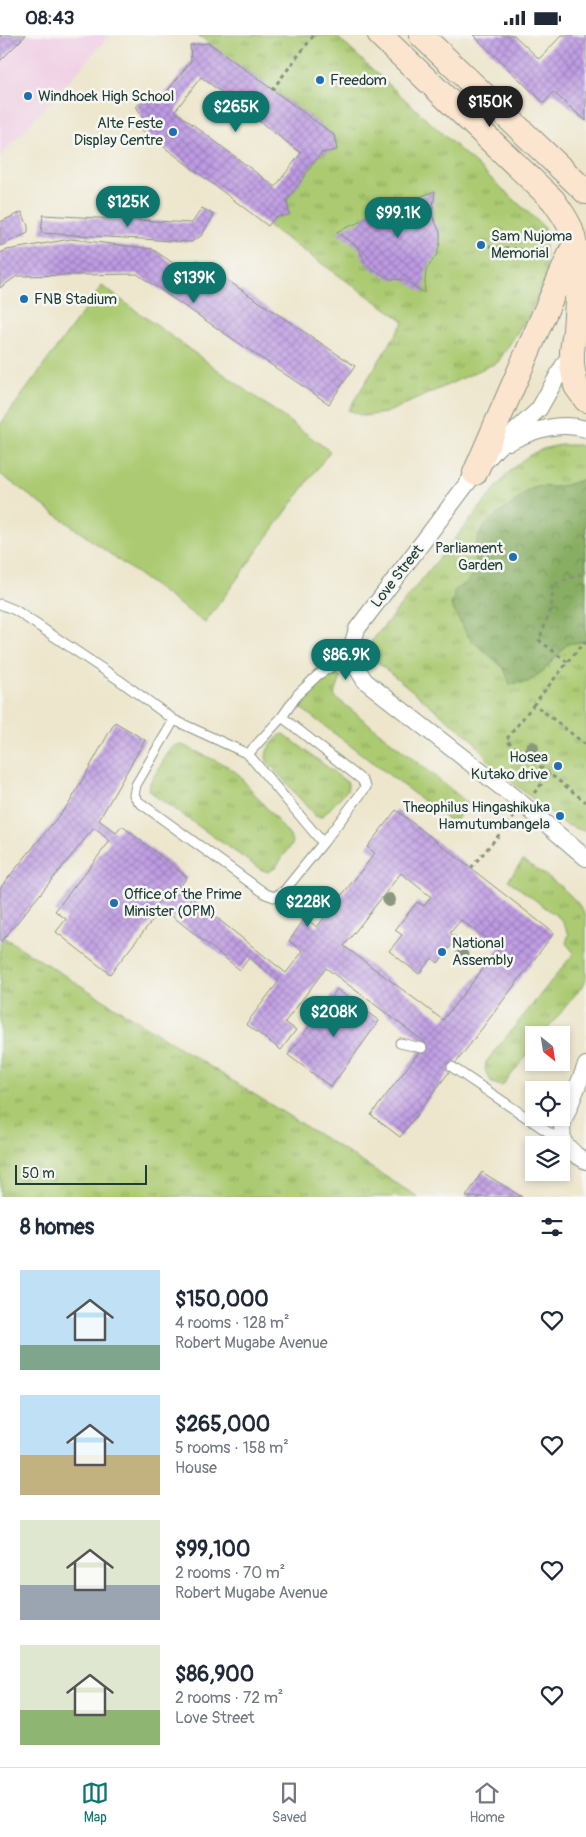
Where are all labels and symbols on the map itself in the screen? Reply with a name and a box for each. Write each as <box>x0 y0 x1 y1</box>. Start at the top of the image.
place label: Freedom <box>330 71 387 90</box>
marker: Freedom <box>314 74 326 86</box>
pin: $150K <box>455 86 525 128</box>
place label: Windhoek High School <box>38 87 174 106</box>
marker: Windhoek High School <box>22 90 34 102</box>
pin: $265K <box>201 91 271 133</box>
place label: Alte Feste Display Centre <box>74 114 164 150</box>
marker: Alte Feste Display Centre <box>167 126 179 138</box>
pin: $125K <box>93 185 163 228</box>
pin: $99.1K <box>357 197 439 239</box>
place label: Sam Nujoma Memorial <box>491 227 572 263</box>
marker: Sam Nujoma Memorial <box>475 239 487 251</box>
pin: $139K <box>159 261 229 304</box>
place label: FNB Stadium <box>34 290 117 309</box>
marker: FNB Stadium <box>18 293 30 305</box>
place label: Parliament Garden <box>435 539 504 575</box>
street label: Love Street <box>367 540 428 612</box>
marker: Parliament Garden <box>507 551 519 563</box>
pin: $86.9K <box>305 639 387 681</box>
place label: Hosea Kutako drive <box>471 748 549 784</box>
marker: Hosea Kutako drive <box>552 760 564 772</box>
place label: Theophilus Hingashikuka Hamutumbangela <box>402 798 550 834</box>
marker: Theophilus Hingashikuka Hamutumbangela <box>554 810 566 822</box>
place label: Office of the Prime Minister (OPM) <box>124 885 242 921</box>
pin: $228K <box>273 885 343 928</box>
marker: Office of the Prime Minister (OPM) <box>108 897 120 909</box>
place label: National Assembly <box>452 934 514 970</box>
marker: National Assembly <box>436 946 448 958</box>
pin: $208K <box>299 995 369 1038</box>
north arrow <box>525 1026 570 1071</box>
scale bar <box>15 1162 148 1185</box>

